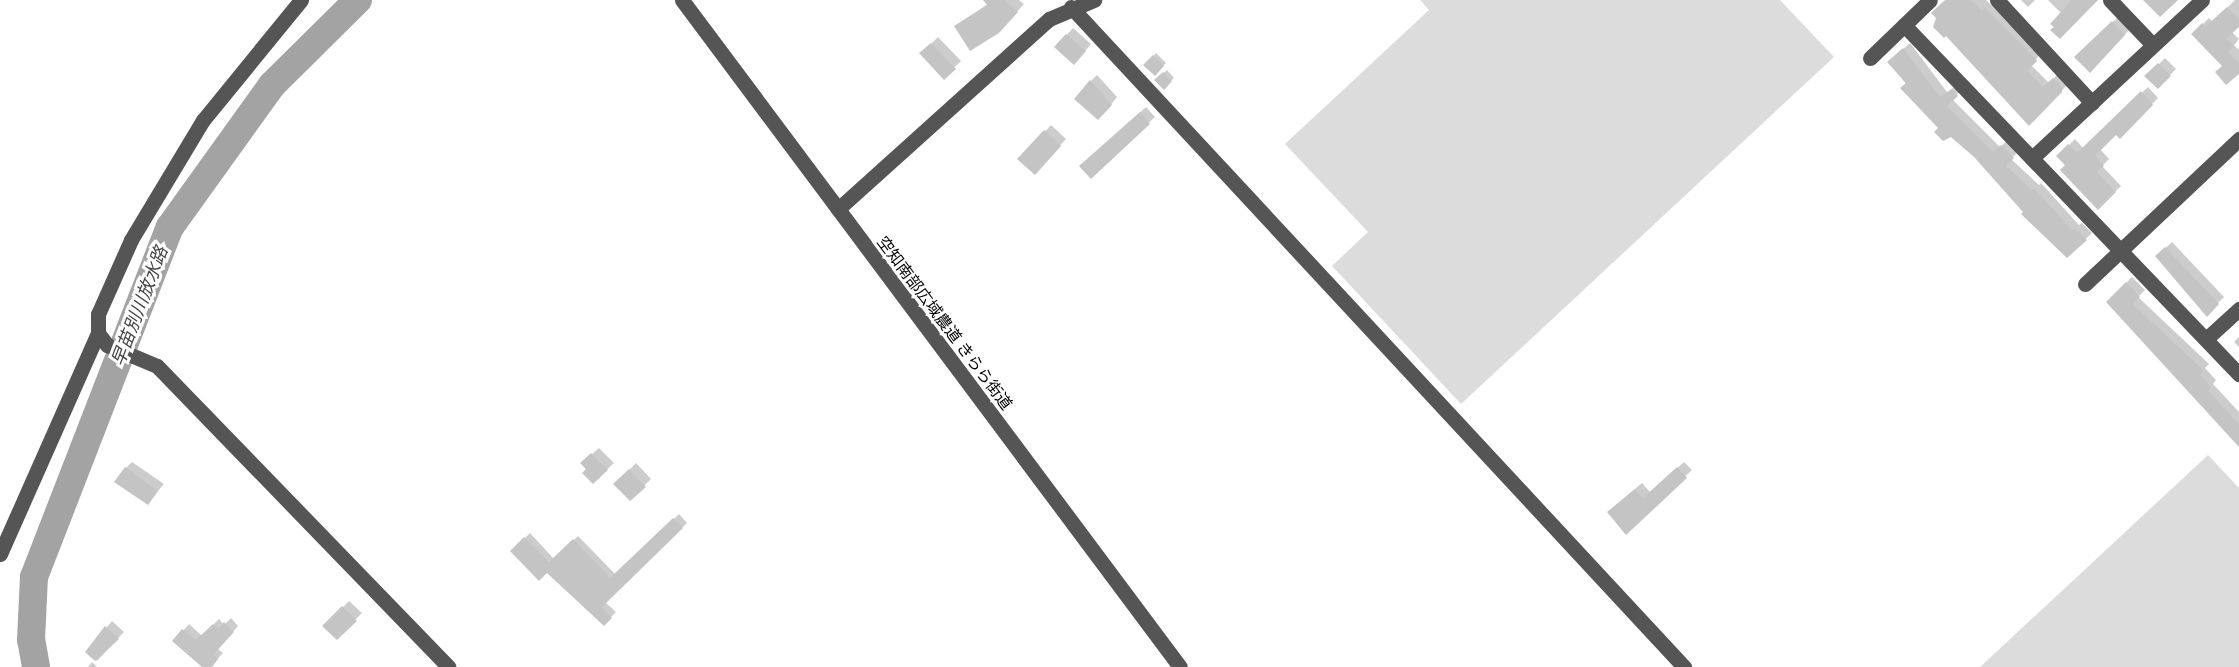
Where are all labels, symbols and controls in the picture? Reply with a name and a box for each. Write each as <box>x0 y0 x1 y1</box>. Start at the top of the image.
street label: 空知南部広域農道 きらら街道 <box>874 233 1016 413</box>
water label: 早苗別川放水路 <box>106 243 172 369</box>

